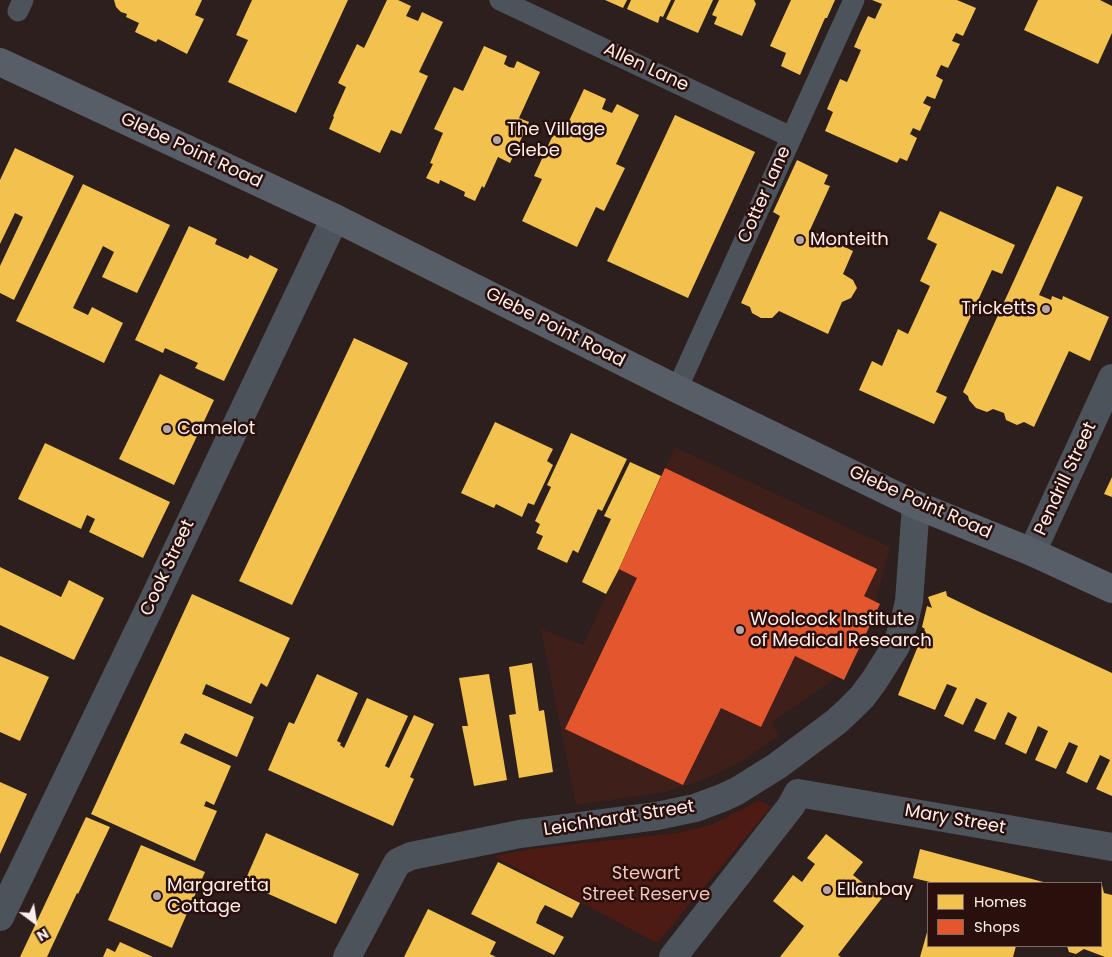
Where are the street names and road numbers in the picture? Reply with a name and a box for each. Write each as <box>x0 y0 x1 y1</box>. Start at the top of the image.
street label: Allen Lane <box>600 39 692 97</box>
street label: Glebe Point Road <box>117 109 265 193</box>
street label: Cotter Lane <box>734 143 796 247</box>
street label: Glebe Point Road <box>482 283 628 373</box>
street label: Pendrill Street <box>1030 419 1102 539</box>
street label: Glebe Point Road <box>845 462 995 544</box>
street label: Cook Street <box>136 516 200 620</box>
street label: Leichhardt Street <box>542 796 696 842</box>
street label: Mary Street <box>903 801 1007 839</box>

